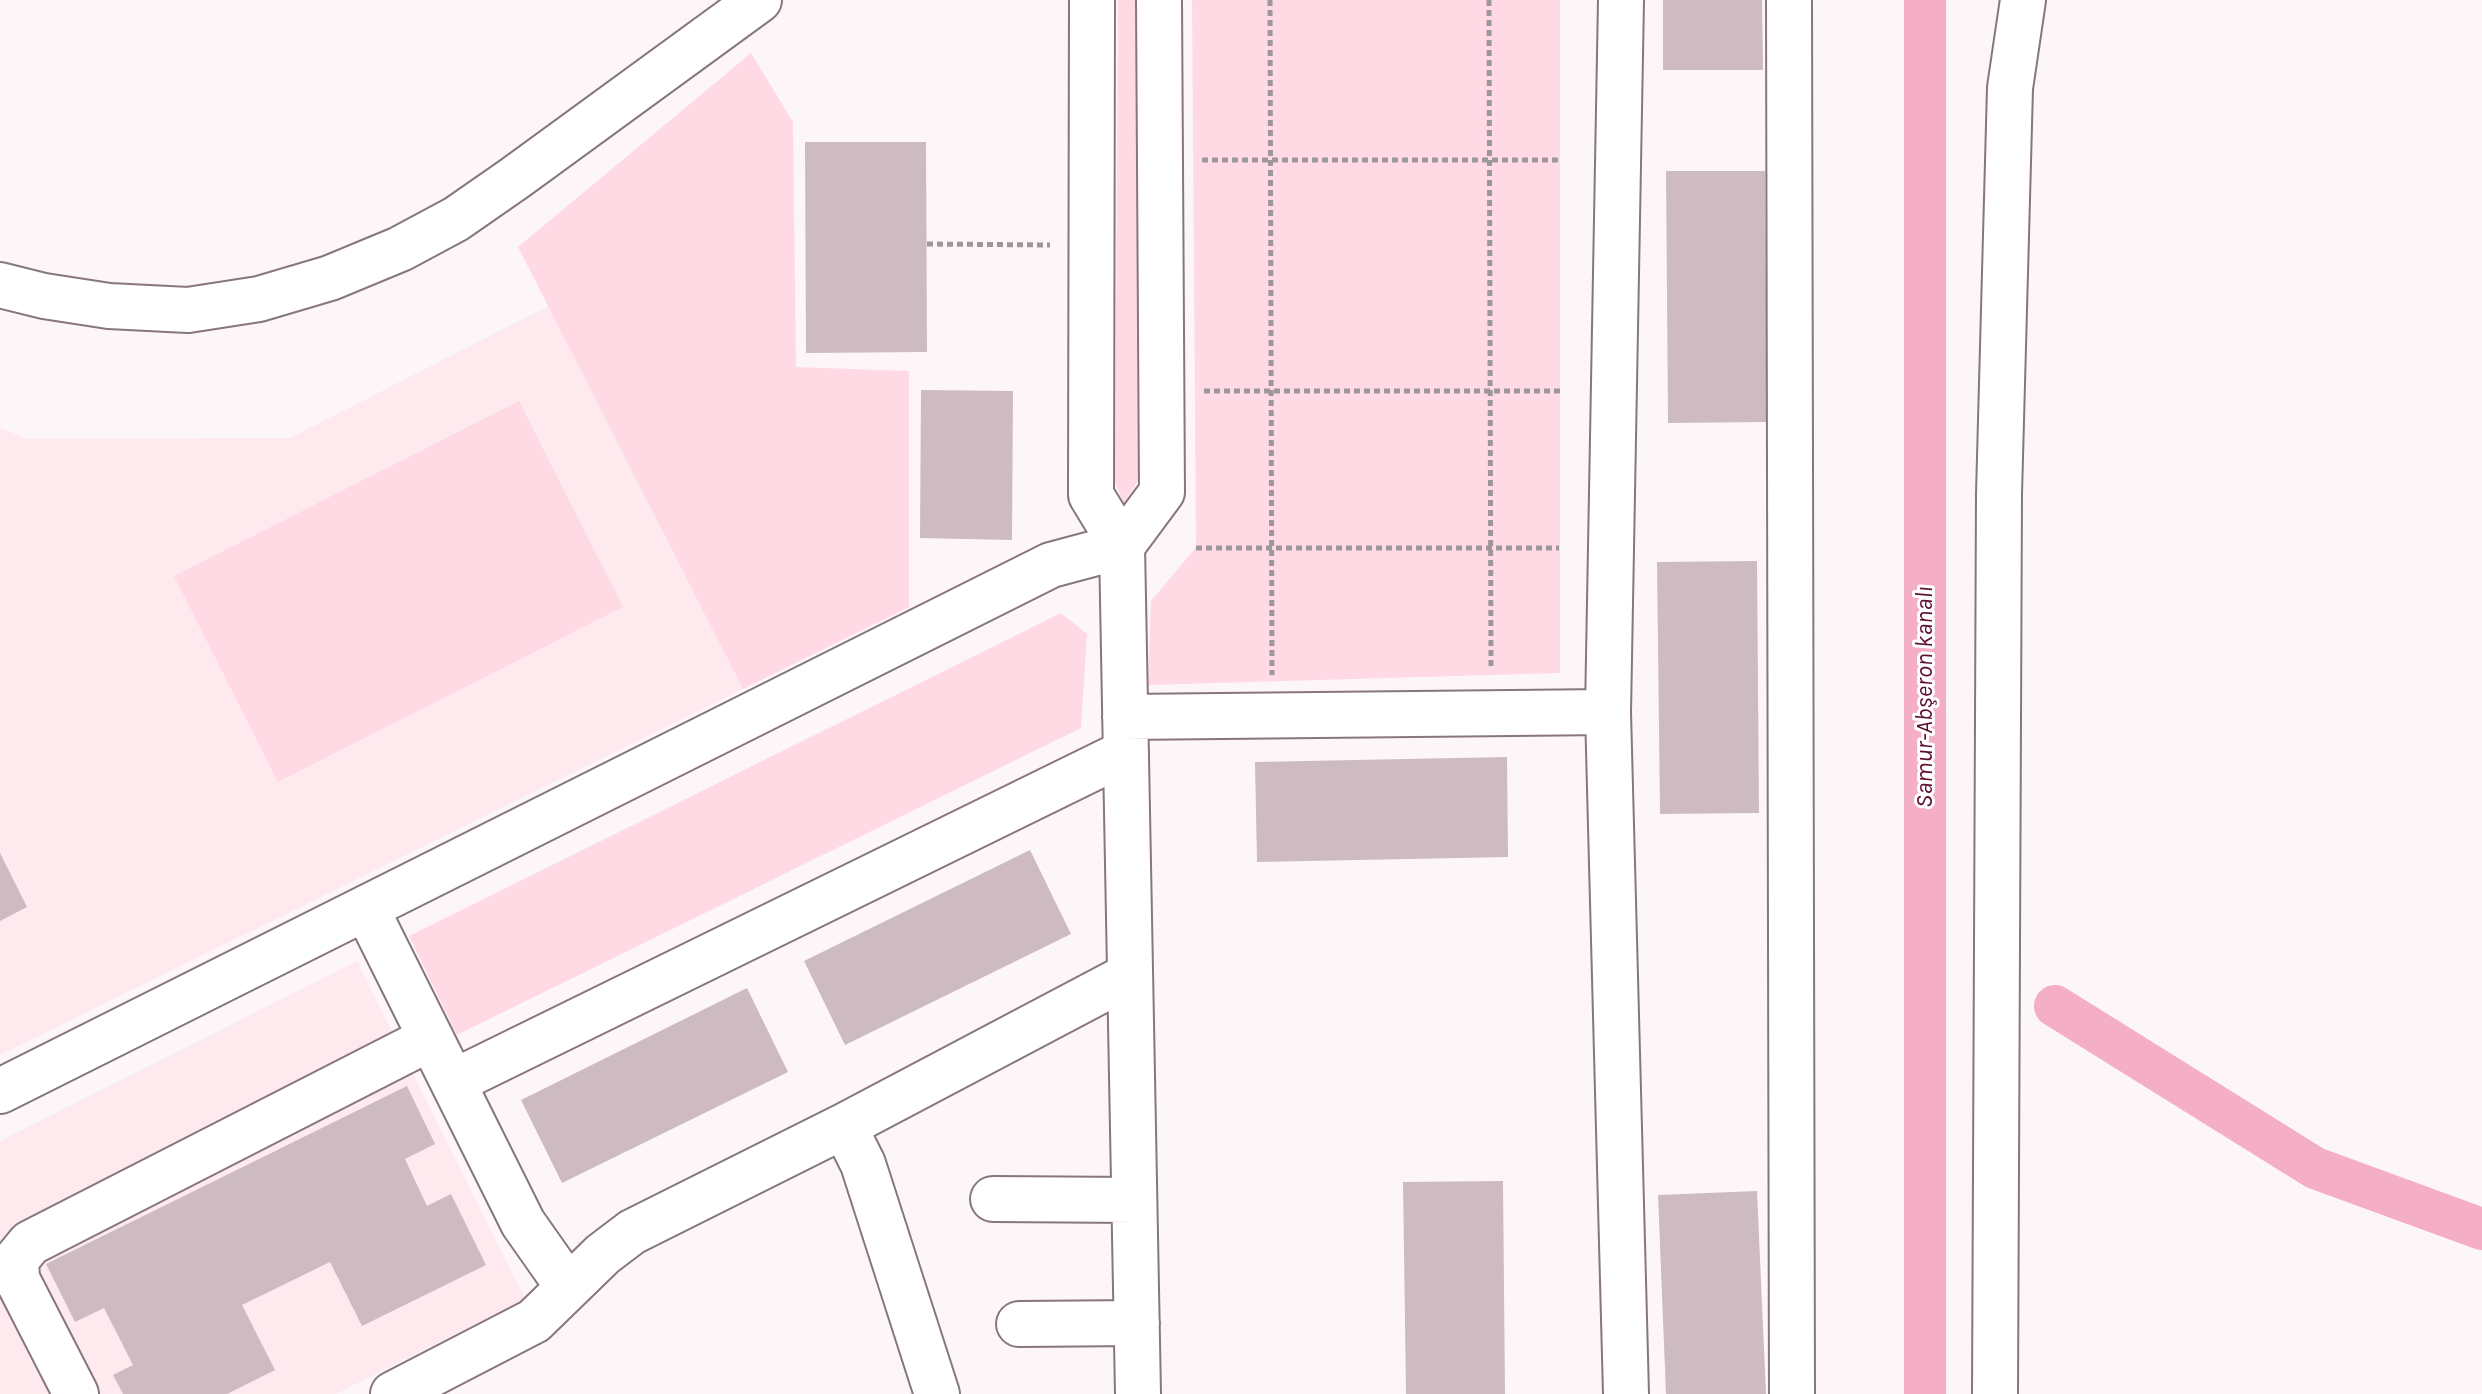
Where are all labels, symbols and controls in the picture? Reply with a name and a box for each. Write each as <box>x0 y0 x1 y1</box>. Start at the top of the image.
water label: Samur-Abşeron kanalı <box>1911 586 1939 808</box>

